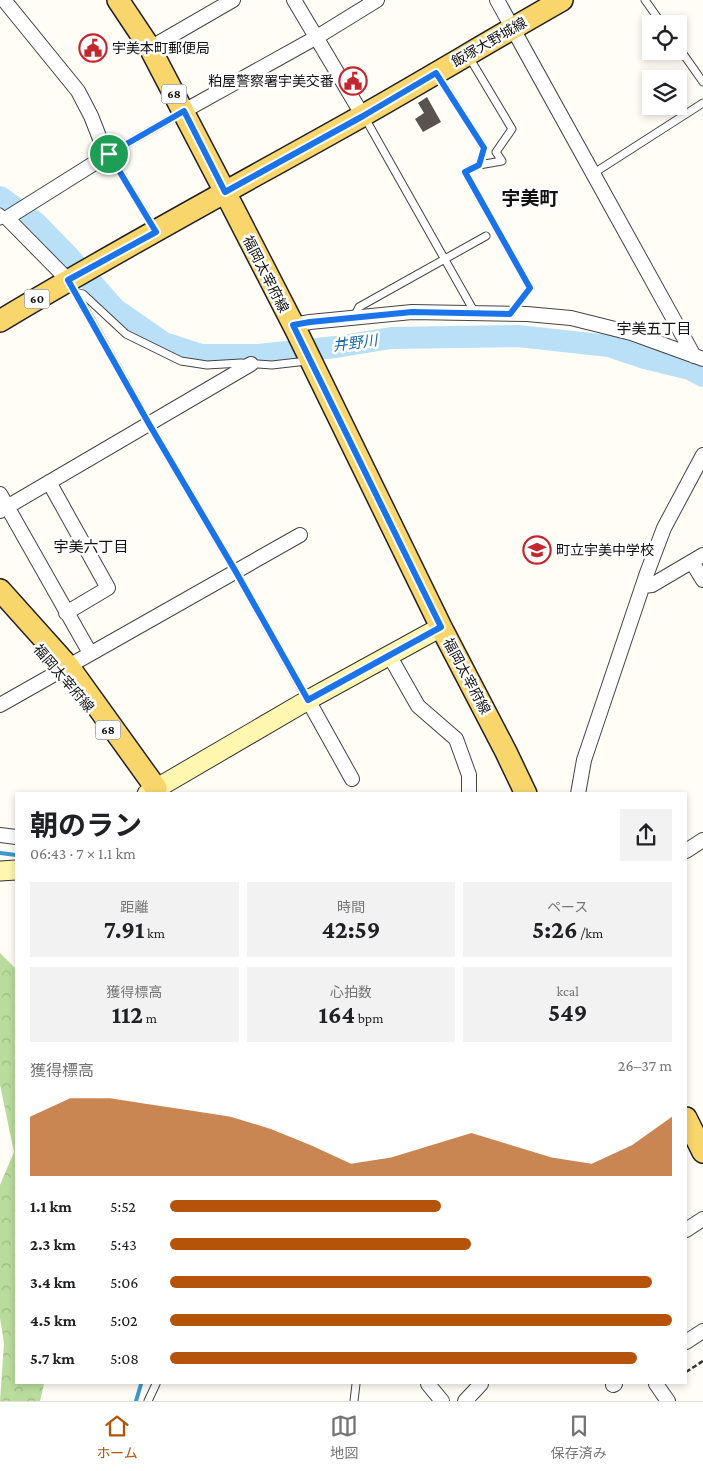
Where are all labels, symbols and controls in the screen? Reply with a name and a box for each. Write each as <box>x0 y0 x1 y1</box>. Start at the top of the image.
street label: 飯塚大野城線 <box>449 14 529 70</box>
map controls <box>642 15 687 115</box>
button: locate <box>642 15 687 60</box>
public building icon: 宇美本町郵便局 <box>78 33 108 63</box>
place label: 宇美本町郵便局 <box>112 40 210 56</box>
public building icon: 粕屋警察署宇美交番 <box>338 66 368 96</box>
button: layers <box>642 70 687 115</box>
place label: 粕屋警察署宇美交番 <box>208 73 334 89</box>
road number: 68 <box>162 85 186 104</box>
pin <box>88 133 130 175</box>
icon: arrive <box>95 140 123 168</box>
district label: 宇美町 <box>501 188 559 209</box>
street label: 福岡太宰府線 <box>240 233 292 315</box>
road number: 60 <box>24 290 50 308</box>
district label: 宇美五丁目 <box>616 321 692 337</box>
water label: 井野川 <box>332 332 380 354</box>
school or university icon: 町立宇美中学校 <box>522 535 552 565</box>
district label: 宇美六丁目 <box>53 539 129 555</box>
place label: 町立宇美中学校 <box>556 542 654 558</box>
street label: 福岡太宰府線 <box>440 635 494 717</box>
street label: 福岡太宰府線 <box>30 641 98 715</box>
road number: 68 <box>96 720 120 740</box>
button: share <box>620 809 672 861</box>
text: 朝のラン <box>30 810 142 841</box>
text: 06:43 · 7 × 1.1 km <box>30 845 136 862</box>
text: 距離 <box>120 899 148 915</box>
text: 時間 <box>337 899 365 915</box>
text: ペース <box>547 899 588 915</box>
text: 7.91 <box>104 916 144 943</box>
text: 42:59 <box>322 916 380 943</box>
text: 5:26 <box>532 916 578 943</box>
text: km <box>144 925 165 941</box>
text: /km <box>578 925 603 941</box>
text: kcal <box>556 983 579 999</box>
text: 獲得標高 <box>106 984 162 1000</box>
text: 心拍数 <box>330 984 372 1000</box>
text: 549 <box>548 999 587 1026</box>
text: 112 <box>112 1001 143 1028</box>
text: 164 <box>319 1001 355 1028</box>
text: m <box>143 1010 157 1026</box>
text: bpm <box>355 1010 383 1026</box>
text: 26–37 m <box>618 1057 672 1074</box>
text: 獲得標高 <box>30 1062 94 1079</box>
text: 1.1 km <box>30 1198 72 1215</box>
text: 5:52 <box>110 1198 136 1215</box>
text: 2.3 km <box>30 1236 76 1253</box>
text: 5:43 <box>110 1236 137 1253</box>
text: 3.4 km <box>30 1274 76 1291</box>
text: 5:06 <box>110 1274 138 1291</box>
text: 4.5 km <box>30 1312 76 1329</box>
text: 5:02 <box>110 1312 138 1329</box>
text: 5.7 km <box>30 1350 75 1367</box>
text: 5:08 <box>110 1350 139 1367</box>
tab: ホーム <box>96 1412 138 1462</box>
tab: 地図 <box>330 1412 358 1462</box>
tab: 保存済み <box>551 1412 607 1462</box>

